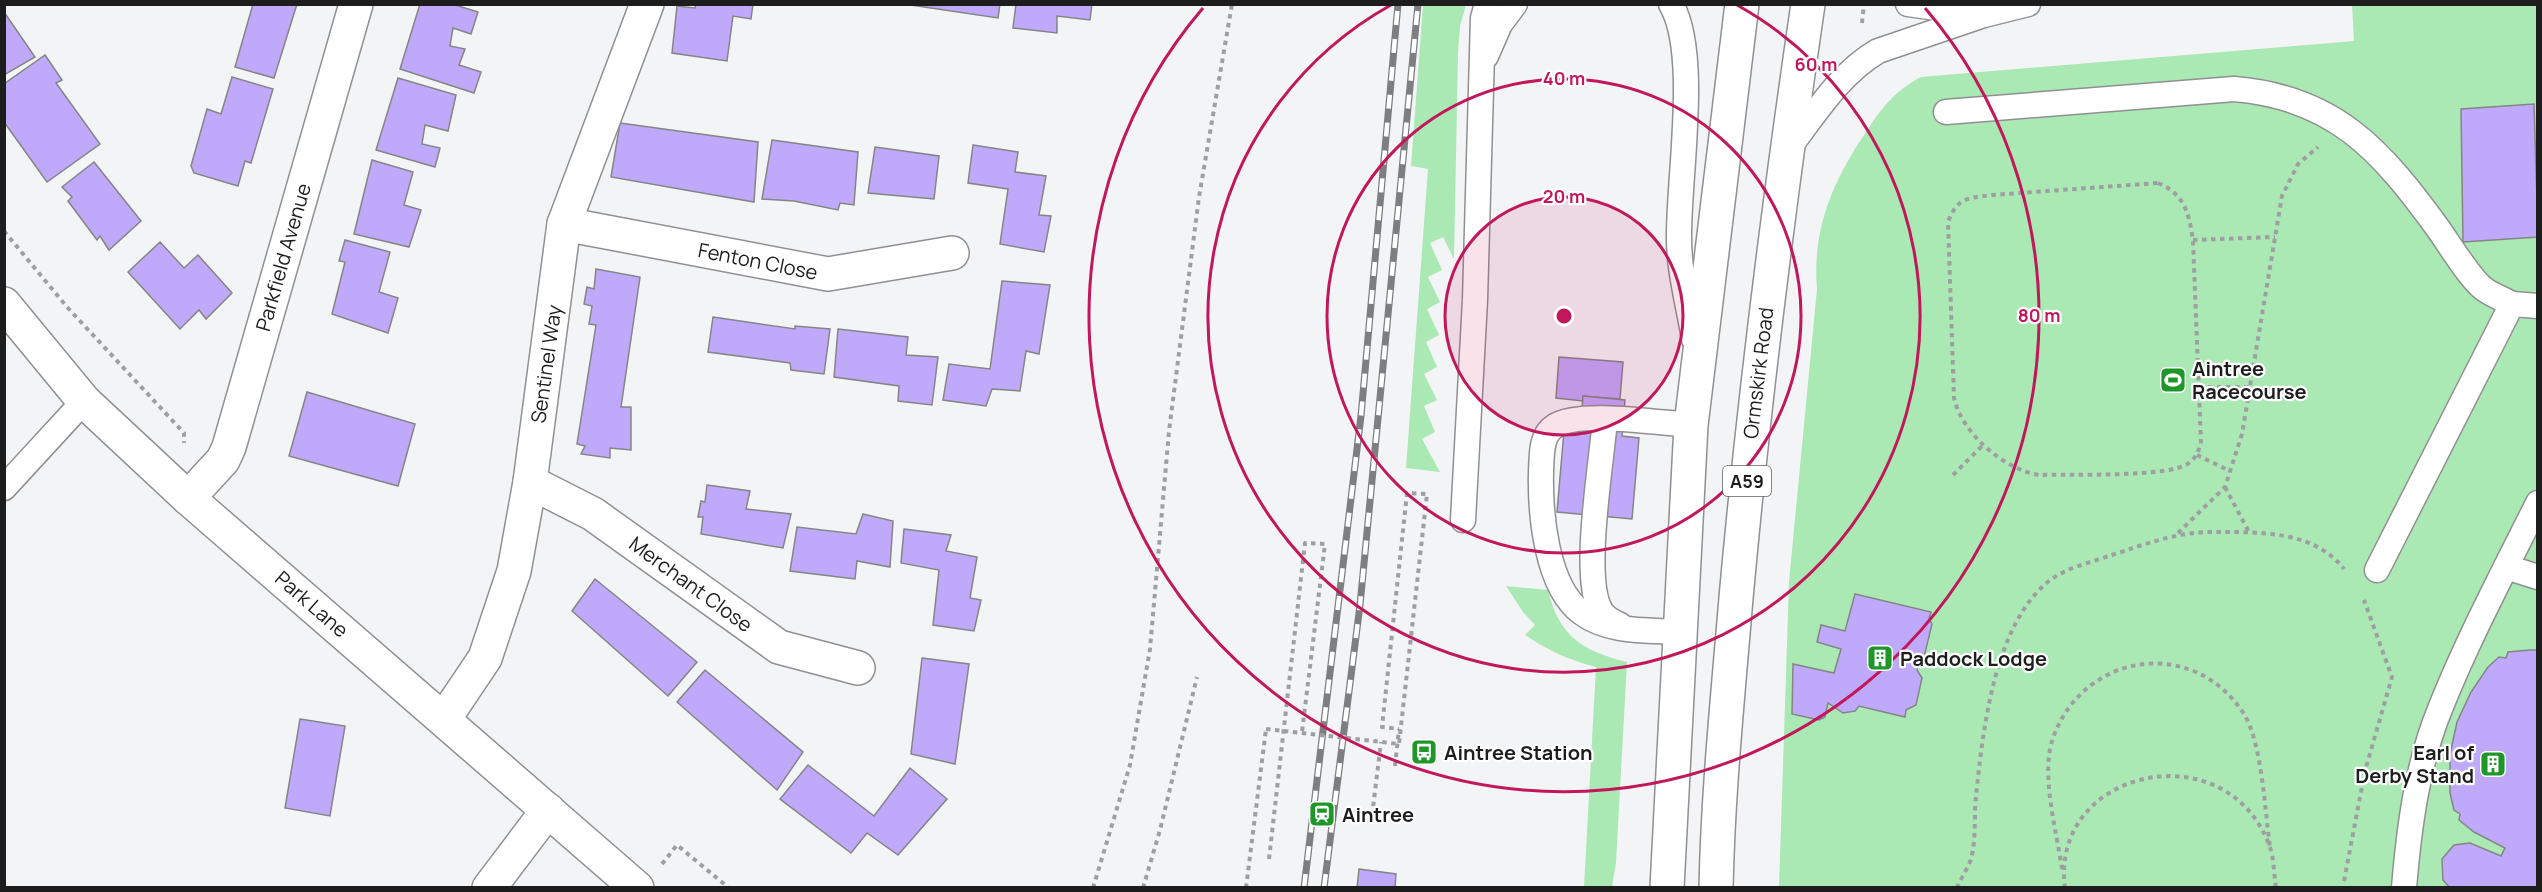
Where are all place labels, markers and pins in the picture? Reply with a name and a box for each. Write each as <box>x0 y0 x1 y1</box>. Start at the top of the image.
centre of rings <box>1554 306 1574 326</box>
place label: Aintree Racecourse <box>2192 355 2307 405</box>
sports icon: Aintree Racecourse <box>2158 365 2188 395</box>
building icon: Paddock Lodge <box>1865 643 1895 673</box>
place label: Paddock Lodge <box>1900 645 2047 672</box>
bus stop icon: Aintree Station <box>1409 737 1439 767</box>
place label: Aintree Station <box>1444 739 1593 766</box>
place label: Earl of Derby Stand <box>2355 739 2474 789</box>
building icon: Earl of Derby Stand <box>2478 749 2508 779</box>
station icon: Aintree <box>1307 799 1337 829</box>
place label: Aintree <box>1342 801 1414 828</box>

